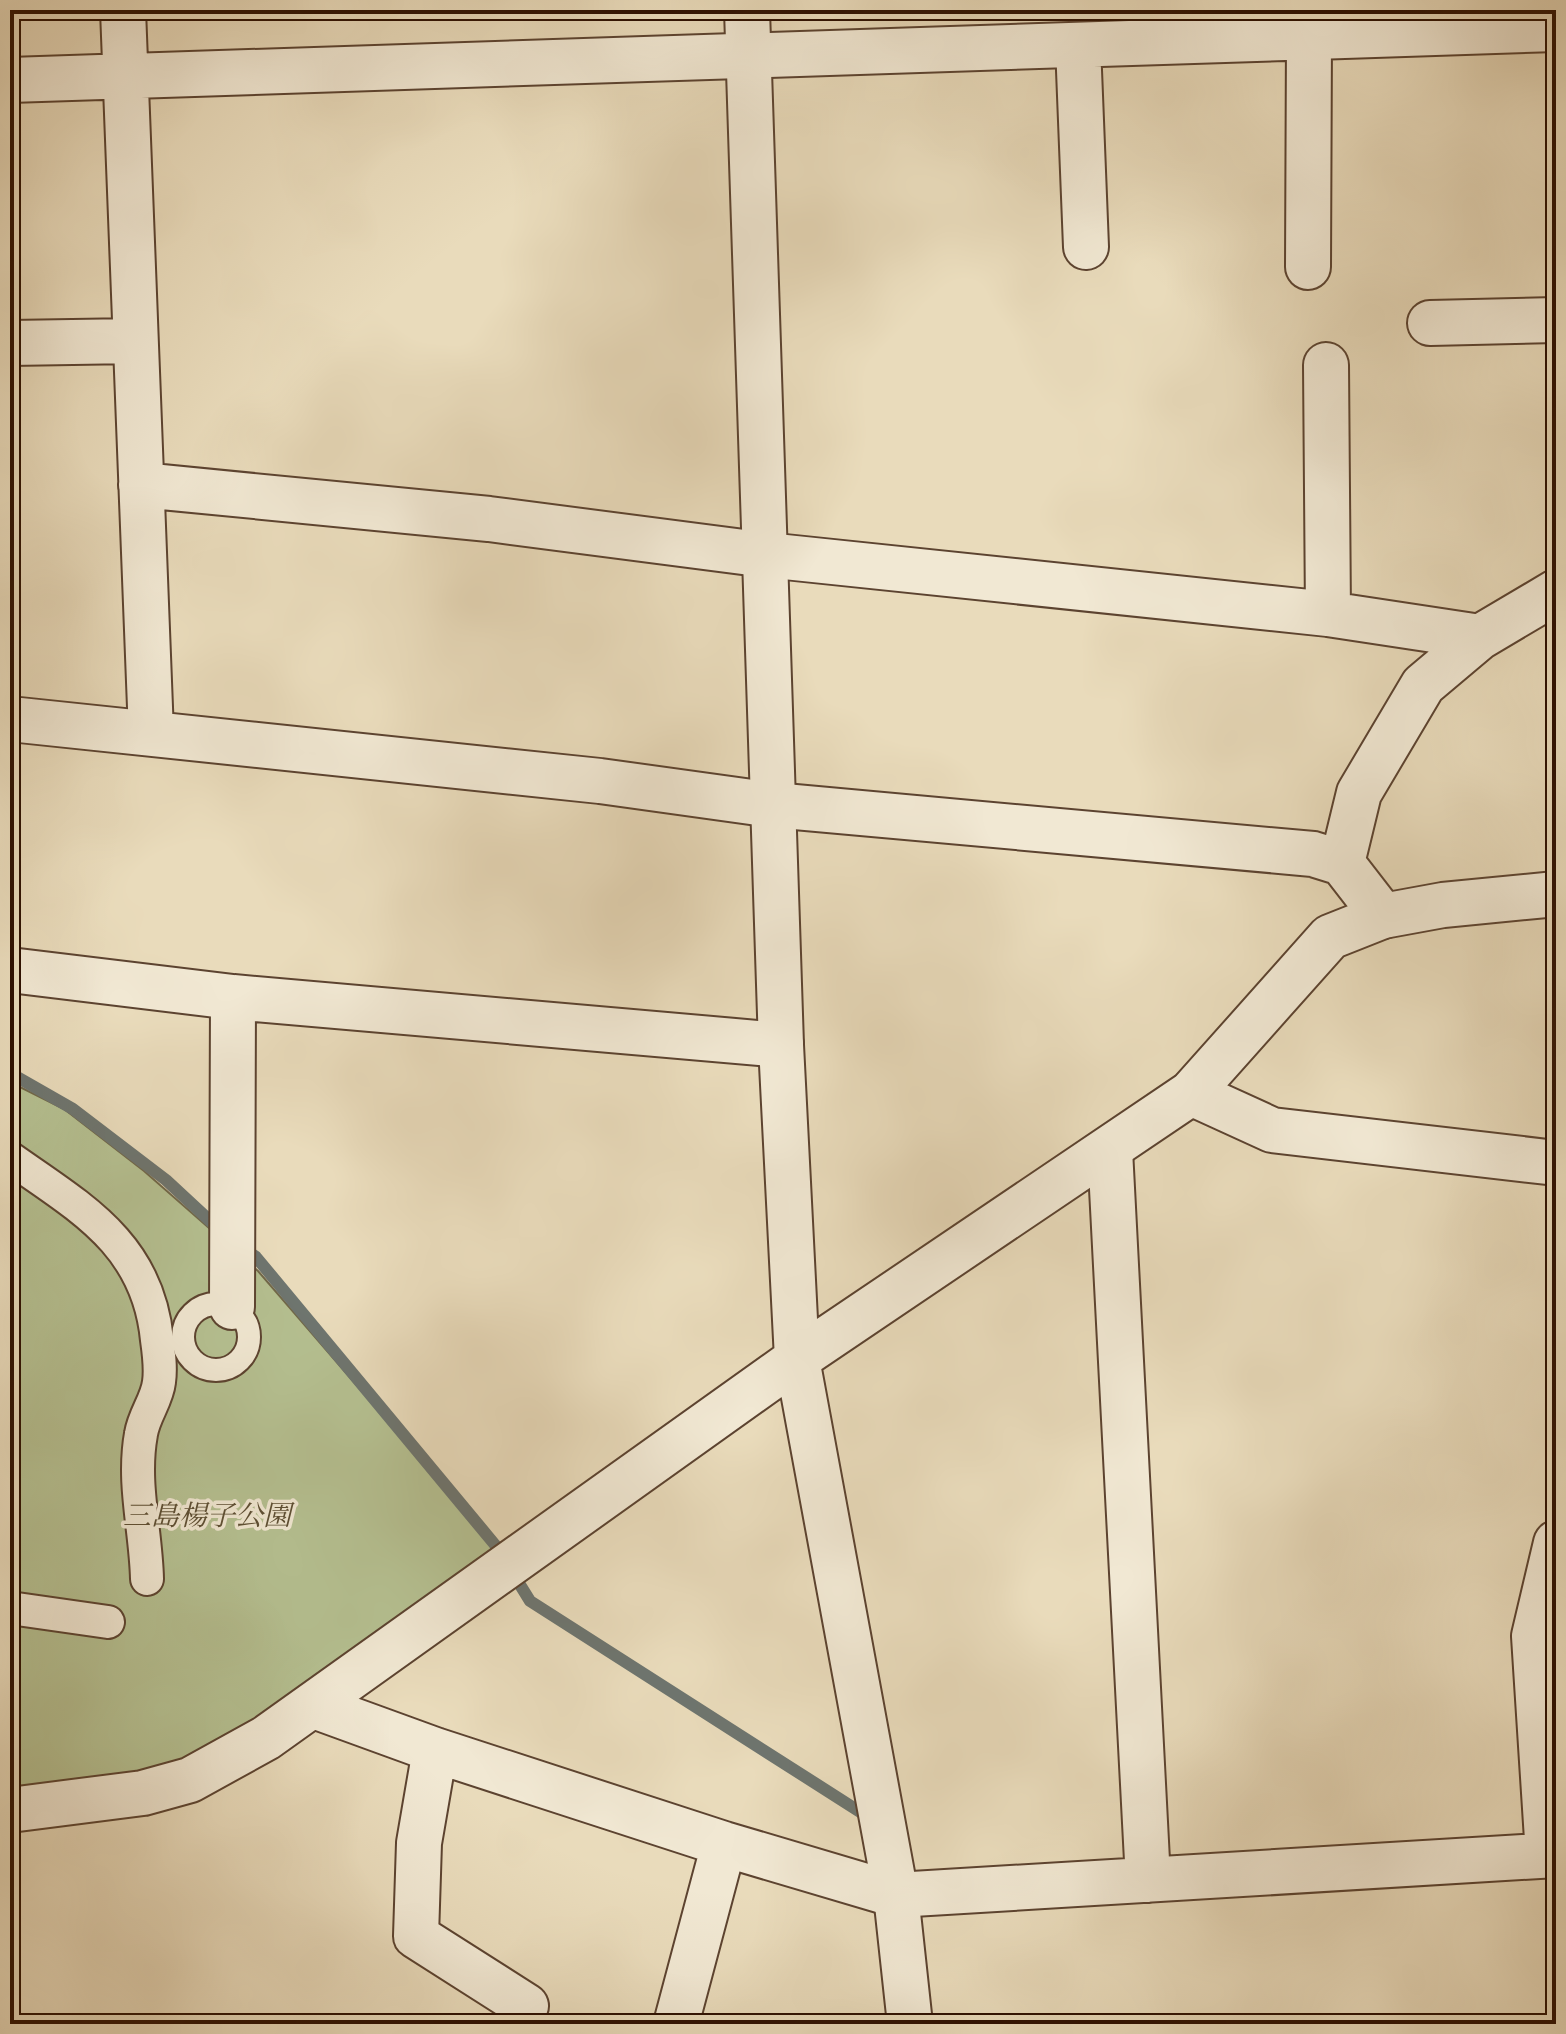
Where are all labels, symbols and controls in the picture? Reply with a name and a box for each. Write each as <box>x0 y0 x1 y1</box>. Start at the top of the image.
park label: 三島楊子公園 <box>123 1498 295 1533</box>

